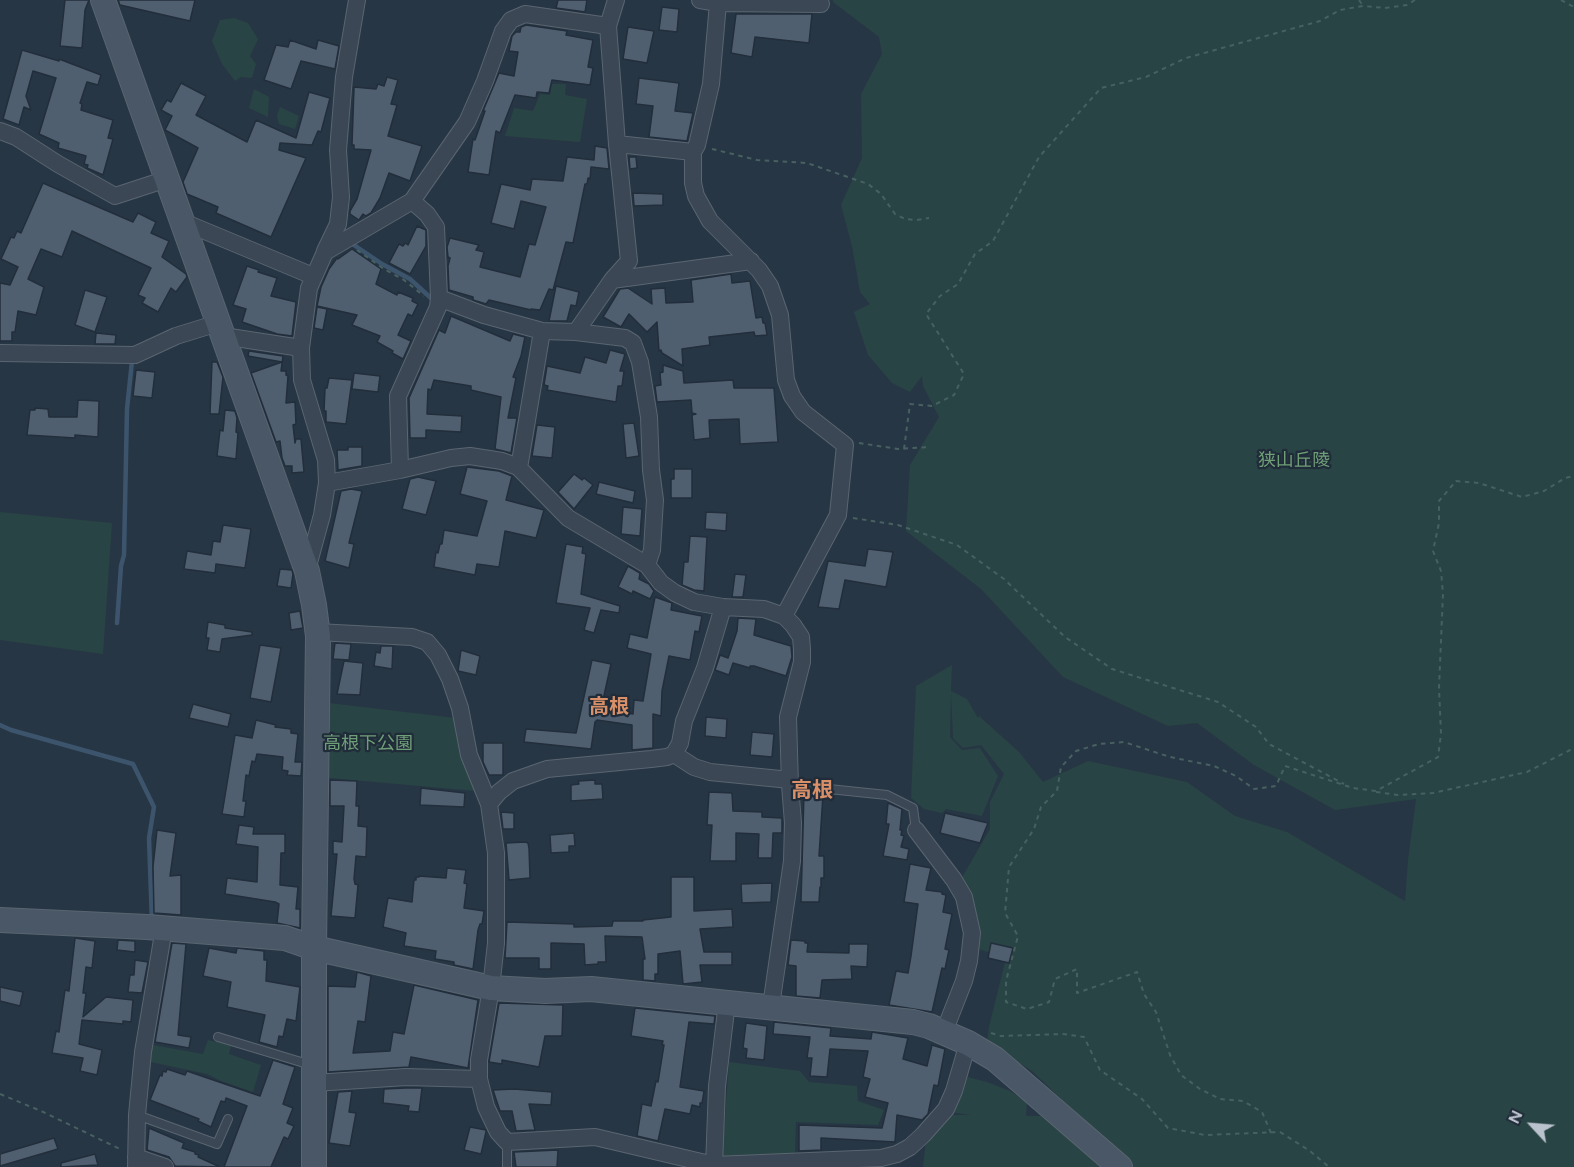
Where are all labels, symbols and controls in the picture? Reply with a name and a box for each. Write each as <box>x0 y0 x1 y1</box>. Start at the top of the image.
park label: 狭山丘陵 <box>1258 450 1330 472</box>
district label: 高根 <box>589 695 629 719</box>
park label: 高根下公園 <box>323 733 413 755</box>
district label: 高根 <box>791 778 833 804</box>
north arrow <box>1502 1095 1562 1155</box>
text: N <box>1504 1107 1527 1127</box>

